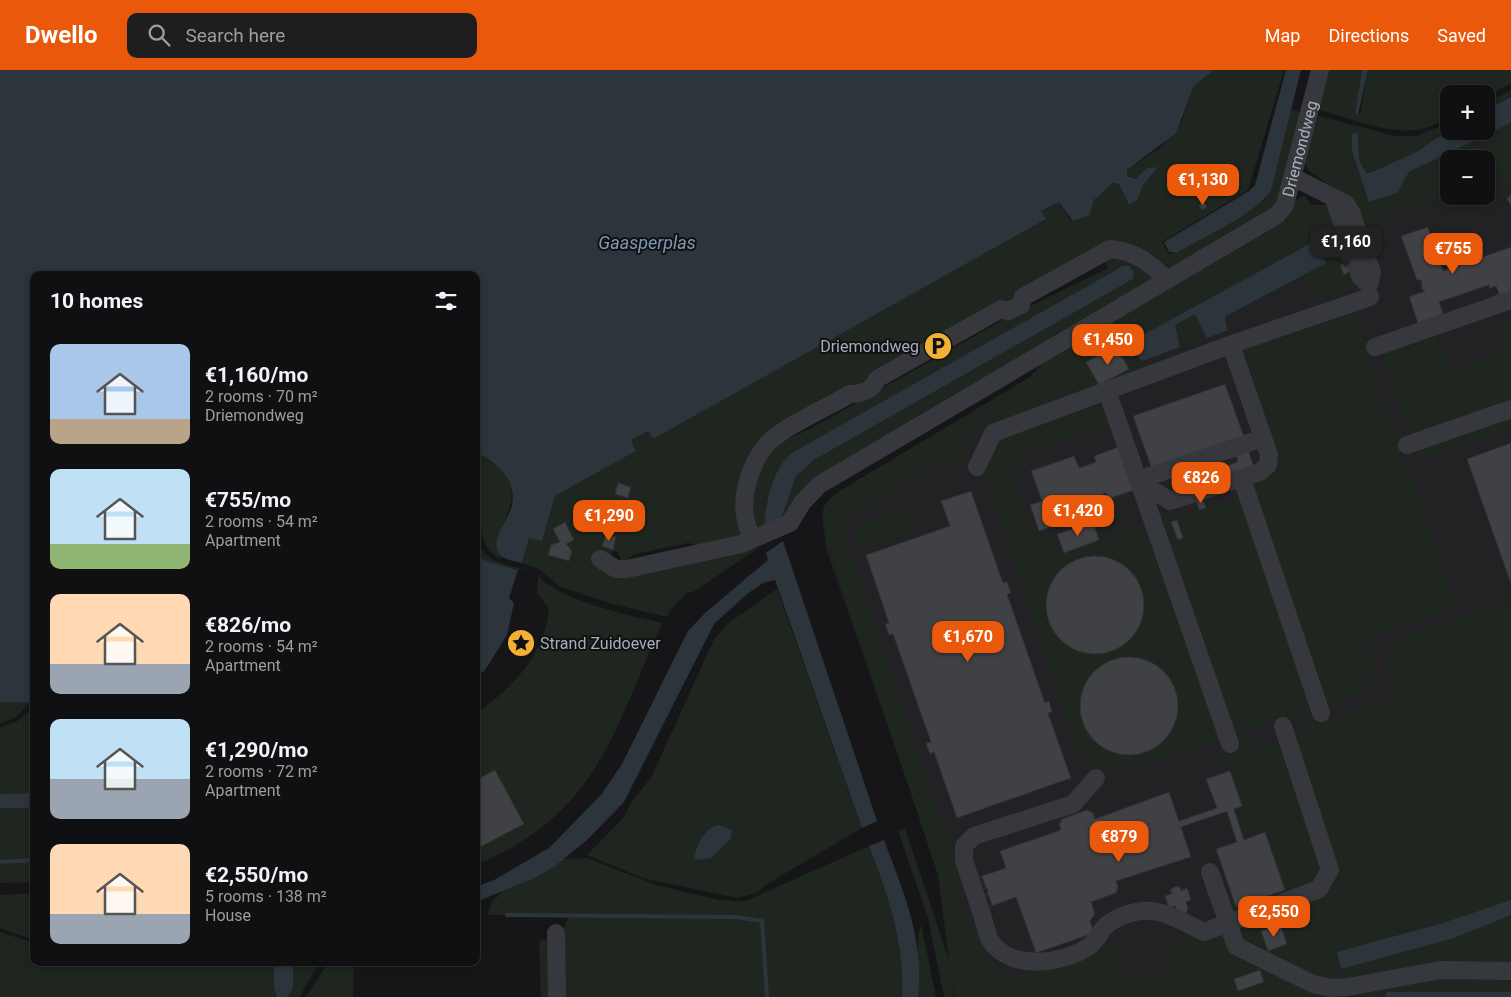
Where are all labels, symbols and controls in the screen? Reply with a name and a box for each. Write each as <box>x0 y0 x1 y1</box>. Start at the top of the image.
search box <box>127 13 477 58</box>
text: Dwello <box>25 21 97 49</box>
icon: search <box>145 21 173 49</box>
text: Search here <box>185 24 285 47</box>
text: Map <box>1265 25 1300 46</box>
text: Directions <box>1328 25 1409 46</box>
text: Saved <box>1437 25 1486 46</box>
map controls <box>1440 85 1495 205</box>
button: + <box>1440 85 1495 140</box>
street label: Driemondweg <box>1278 99 1322 199</box>
button: − <box>1440 150 1495 205</box>
pin: €1,130 <box>1162 164 1244 206</box>
text: €1,130 <box>1178 170 1228 189</box>
pin: €1,160 <box>1305 226 1387 268</box>
water label: Gaasperplas <box>598 232 696 253</box>
text: €1,160 <box>1321 232 1371 251</box>
pin: €755 <box>1423 232 1483 275</box>
text: €755 <box>1435 239 1471 258</box>
icon: filters <box>432 287 460 315</box>
text: 10 homes <box>50 289 143 313</box>
pin: €1,450 <box>1067 324 1149 366</box>
text: €1,450 <box>1083 330 1133 349</box>
parking icon: Driemondweg <box>923 331 953 361</box>
place label: Driemondweg <box>820 337 919 356</box>
text: €1,160/mo <box>205 363 308 387</box>
icon: home <box>90 364 150 424</box>
text: 2 rooms · 70 m² <box>205 387 318 406</box>
text: Driemondweg <box>205 406 304 425</box>
pin: €826 <box>1171 462 1231 504</box>
text: €826 <box>1183 468 1219 487</box>
text: €755/mo <box>205 488 291 512</box>
icon: home <box>90 489 150 549</box>
pin: €1,420 <box>1037 494 1119 537</box>
pin: €1,290 <box>568 500 650 542</box>
text: €1,420 <box>1053 501 1103 520</box>
text: €1,290 <box>584 506 634 525</box>
text: 2 rooms · 54 m² <box>205 512 318 531</box>
text: Apartment <box>205 531 281 550</box>
text: €826/mo <box>205 613 291 637</box>
icon: home <box>90 614 150 674</box>
pin: €1,670 <box>927 620 1009 663</box>
text: €1,670 <box>943 627 993 646</box>
place icon: Strand Zuidoever <box>506 628 536 658</box>
place label: Strand Zuidoever <box>540 634 661 653</box>
text: 2 rooms · 54 m² <box>205 637 318 656</box>
text: Apartment <box>205 656 281 675</box>
text: €1,290/mo <box>205 738 308 762</box>
icon: home <box>90 739 150 799</box>
text: 2 rooms · 72 m² <box>205 762 318 781</box>
text: Apartment <box>205 781 281 800</box>
pin: €879 <box>1089 820 1149 863</box>
text: €879 <box>1101 827 1137 846</box>
text: €2,550/mo <box>205 863 308 887</box>
icon: home <box>90 864 150 924</box>
text: 5 rooms · 138 m² <box>205 887 327 906</box>
pin: €2,550 <box>1233 896 1315 938</box>
text: €2,550 <box>1249 902 1299 921</box>
text: House <box>205 906 251 925</box>

